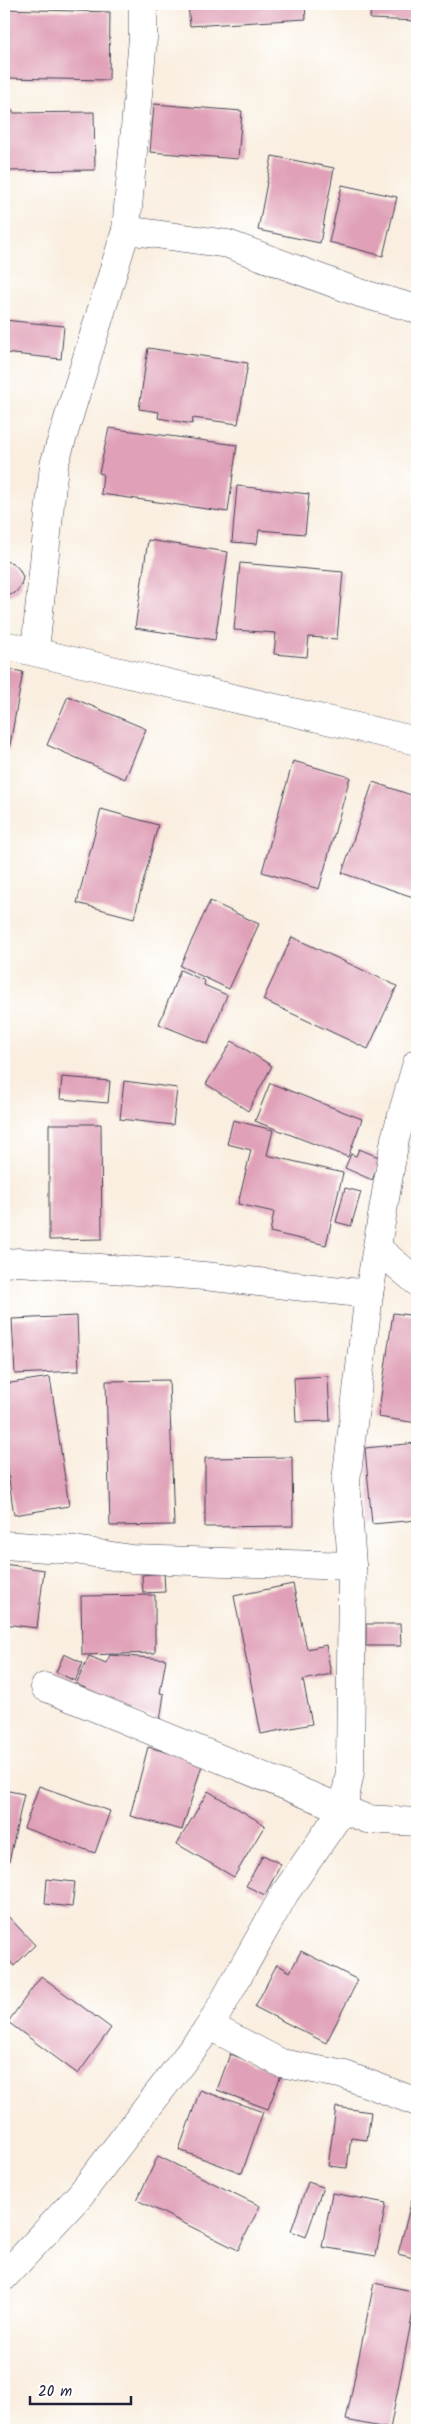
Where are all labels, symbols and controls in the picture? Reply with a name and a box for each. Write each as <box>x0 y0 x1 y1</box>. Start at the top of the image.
scale bar <box>30 2374 131 2406</box>
text: 20 m <box>38 2380 72 2404</box>

